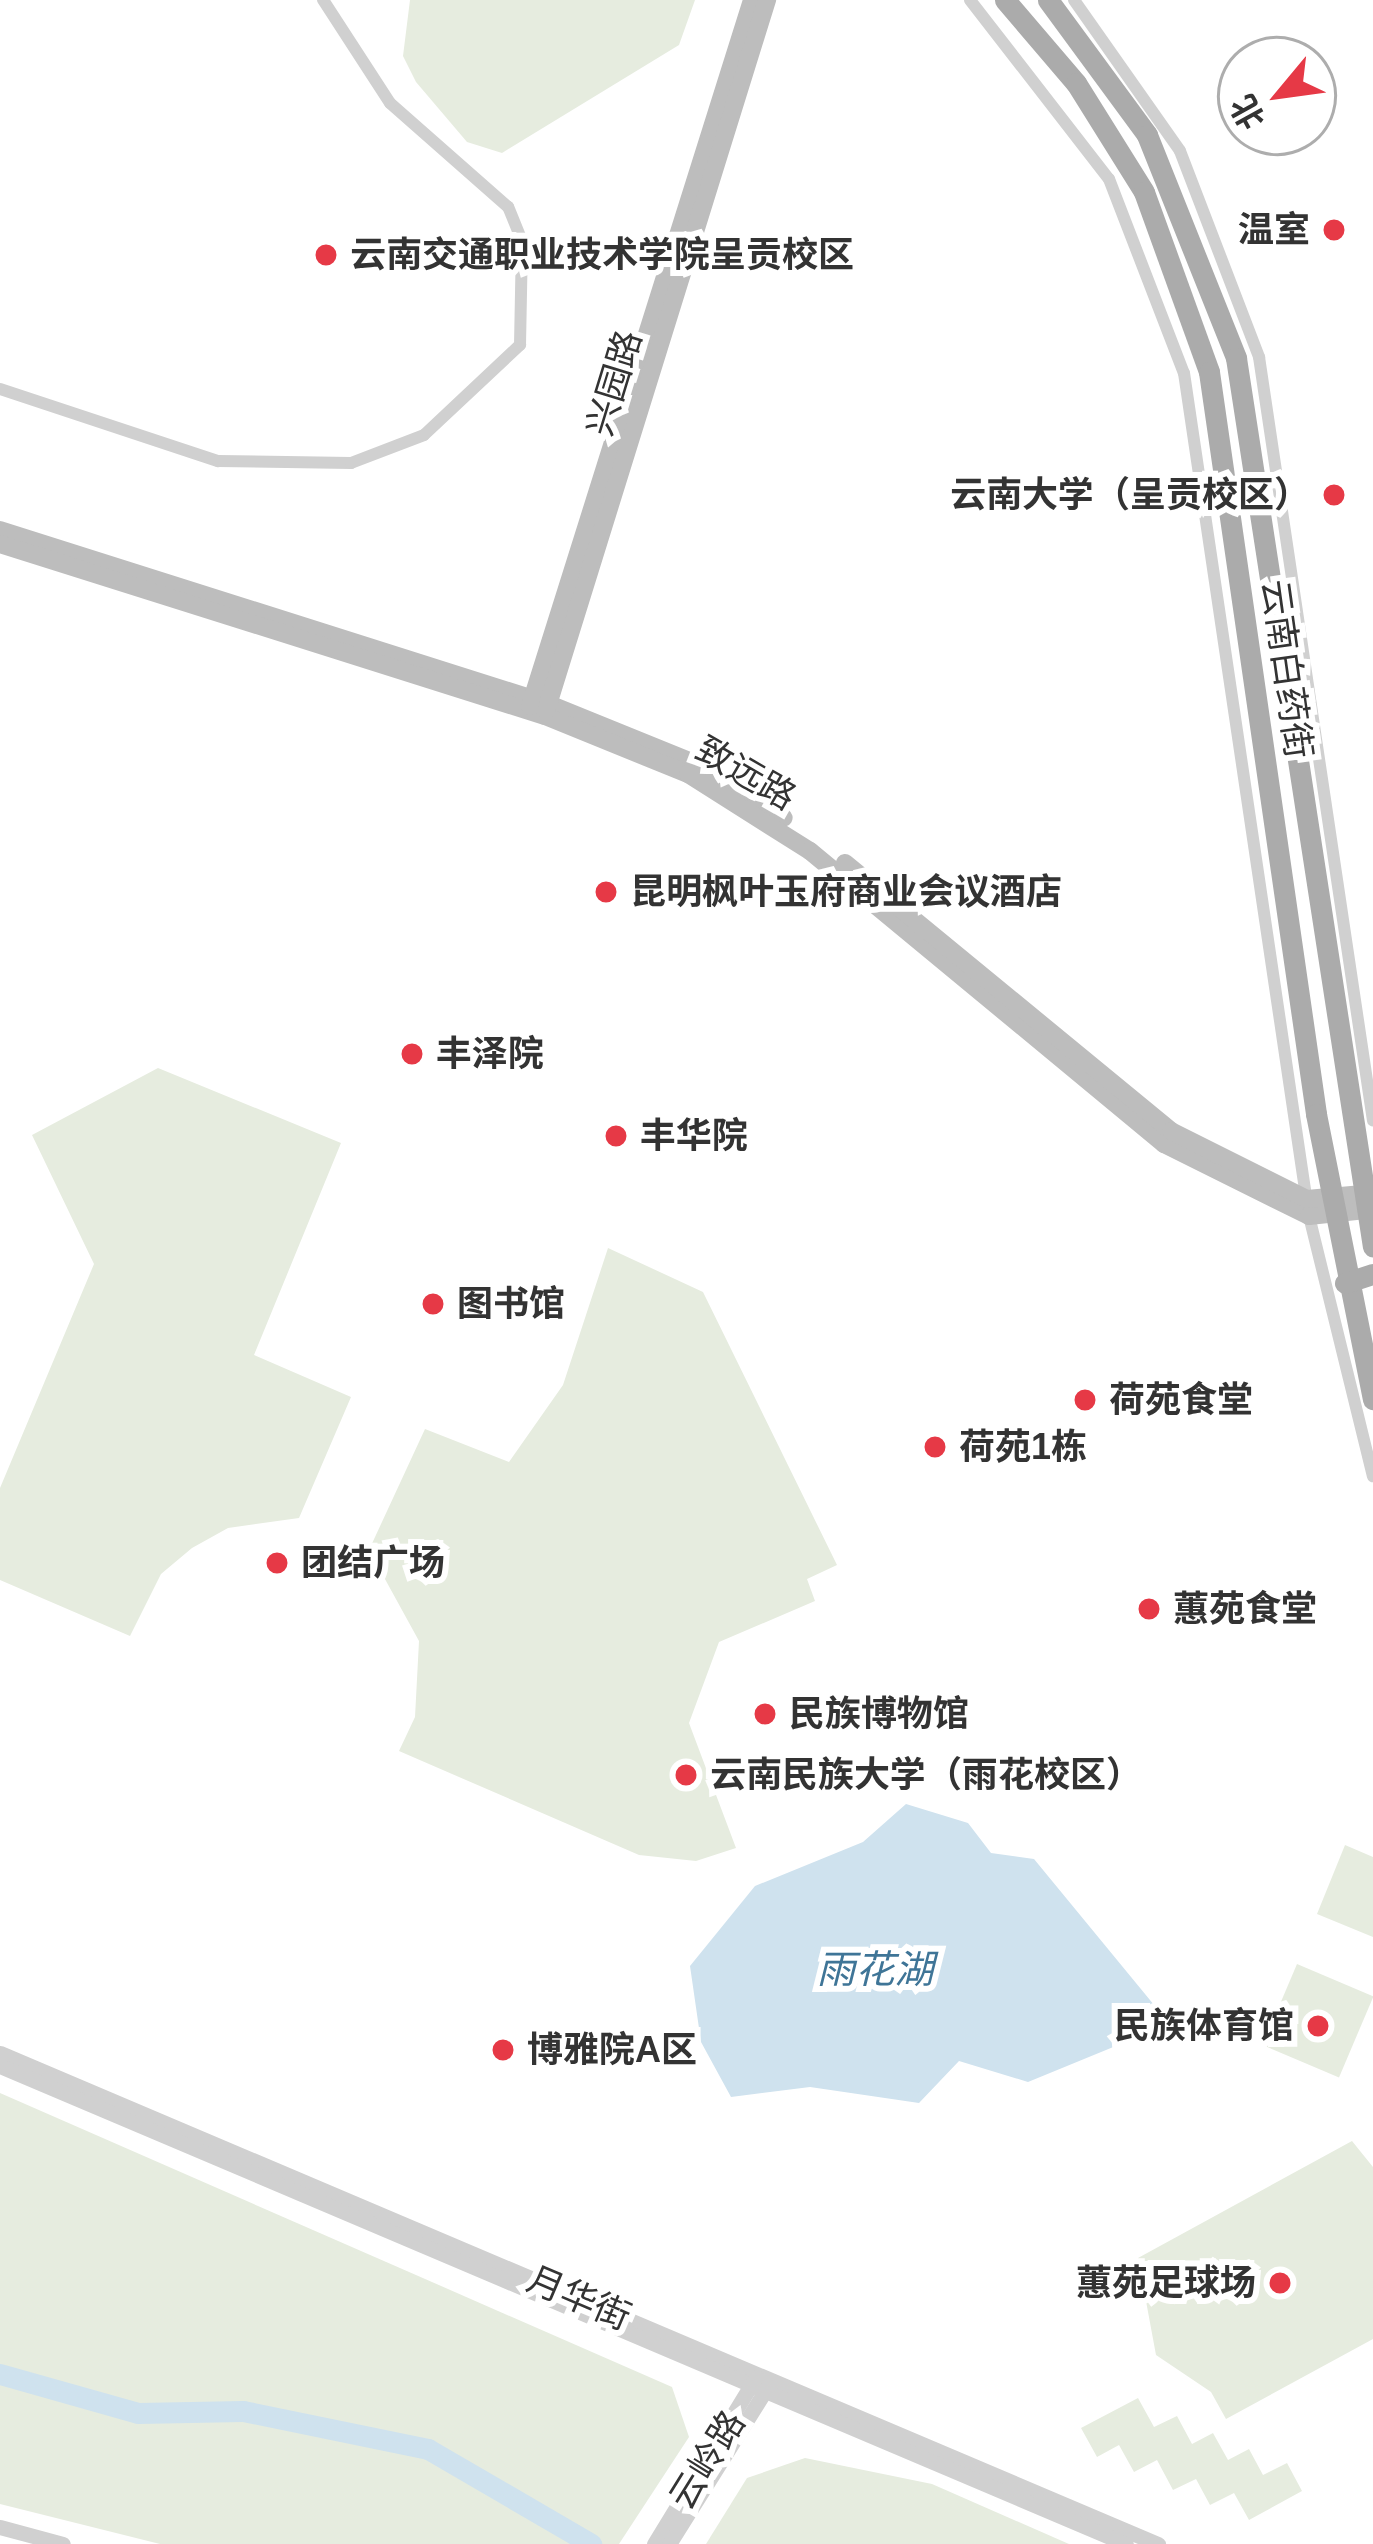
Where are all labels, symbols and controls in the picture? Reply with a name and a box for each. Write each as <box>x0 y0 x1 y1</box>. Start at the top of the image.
north arrow <box>1217 36 1337 156</box>
text: 北 <box>1224 89 1272 136</box>
place label: 温室 <box>1238 208 1310 252</box>
marker: 温室 <box>1321 217 1347 243</box>
place label: 云南交通职业技术学院呈贡校区 <box>350 233 854 277</box>
marker: 云南交通职业技术学院呈贡校区 <box>313 242 339 268</box>
street label: 兴园路 <box>578 325 650 441</box>
place label: 云南大学（呈贡校区） <box>950 473 1310 517</box>
marker: 云南大学（呈贡校区） <box>1321 482 1347 508</box>
street label: 云南白药街 <box>1253 577 1321 761</box>
street label: 致远路 <box>688 727 804 819</box>
place label: 昆明枫叶玉府商业会议酒店 <box>630 870 1062 914</box>
marker: 昆明枫叶玉府商业会议酒店 <box>593 879 619 905</box>
place label: 丰泽院 <box>436 1032 544 1076</box>
marker: 丰泽院 <box>399 1041 425 1067</box>
place label: 丰华院 <box>640 1114 748 1158</box>
marker: 丰华院 <box>603 1123 629 1149</box>
place label: 图书馆 <box>457 1282 565 1326</box>
marker: 图书馆 <box>420 1291 446 1317</box>
place label: 荷苑食堂 <box>1109 1378 1253 1422</box>
marker: 荷苑食堂 <box>1072 1387 1098 1413</box>
place label: 荷苑1栋 <box>959 1425 1087 1469</box>
marker: 荷苑1栋 <box>922 1434 948 1460</box>
place label: 团结广场 <box>301 1541 445 1585</box>
marker: 团结广场 <box>264 1550 290 1576</box>
place label: 蕙苑食堂 <box>1173 1587 1317 1631</box>
marker: 蕙苑食堂 <box>1136 1596 1162 1622</box>
place label: 民族博物馆 <box>789 1692 969 1736</box>
marker: 民族博物馆 <box>752 1701 778 1727</box>
place label: 云南民族大学（雨花校区） <box>710 1753 1142 1797</box>
marker: 云南民族大学（雨花校区） <box>673 1762 699 1788</box>
water label: 雨花湖 <box>817 1947 933 1993</box>
place label: 民族体育馆 <box>1114 2004 1294 2048</box>
marker: 民族体育馆 <box>1305 2013 1331 2039</box>
place label: 博雅院A区 <box>527 2028 697 2072</box>
marker: 博雅院A区 <box>490 2037 516 2063</box>
street label: 月华街 <box>521 2257 637 2339</box>
place label: 蕙苑足球场 <box>1076 2261 1256 2305</box>
marker: 蕙苑足球场 <box>1267 2270 1293 2296</box>
street label: 云岭路 <box>660 2403 754 2517</box>

